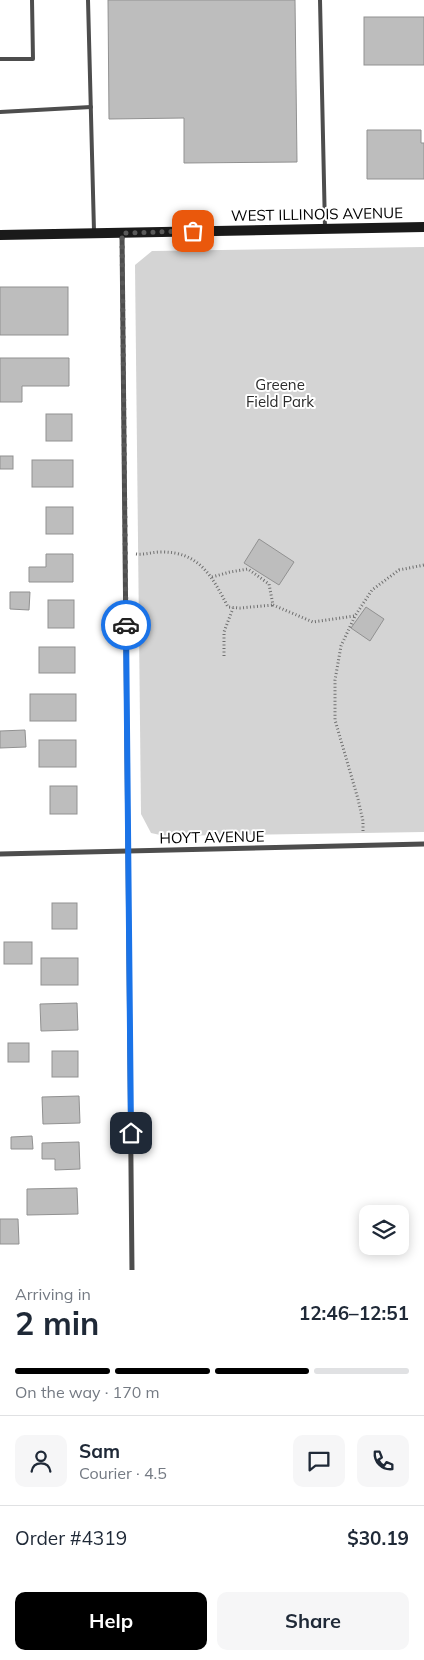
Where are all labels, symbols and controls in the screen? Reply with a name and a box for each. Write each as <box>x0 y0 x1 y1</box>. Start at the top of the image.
street label: WEST ILLINOIS AVENUE <box>231 203 403 225</box>
pin <box>172 210 214 252</box>
icon: bag <box>179 217 207 245</box>
park label: Greene Field Park <box>246 375 314 411</box>
courier <box>101 600 151 650</box>
icon: car <box>112 611 140 639</box>
street label: HOYT AVENUE <box>159 827 265 847</box>
pin <box>110 1112 152 1154</box>
icon: home <box>117 1119 145 1147</box>
map controls <box>359 1205 409 1255</box>
button: layers <box>359 1205 409 1255</box>
text: Arriving in <box>15 1284 91 1304</box>
text: 12:46–12:51 <box>299 1301 409 1325</box>
text: 2 min <box>15 1303 99 1343</box>
text: On the way · 170 m <box>15 1382 160 1402</box>
button: person <box>15 1435 67 1487</box>
button: chat <box>293 1435 345 1487</box>
button: phone <box>357 1435 409 1487</box>
text: Sam <box>79 1439 120 1463</box>
text: Courier · 4.5 <box>79 1463 167 1483</box>
text: Order #4319 <box>15 1526 127 1550</box>
text: $30.19 <box>347 1526 409 1550</box>
button: Help <box>15 1592 207 1650</box>
button: Share <box>217 1592 409 1650</box>

